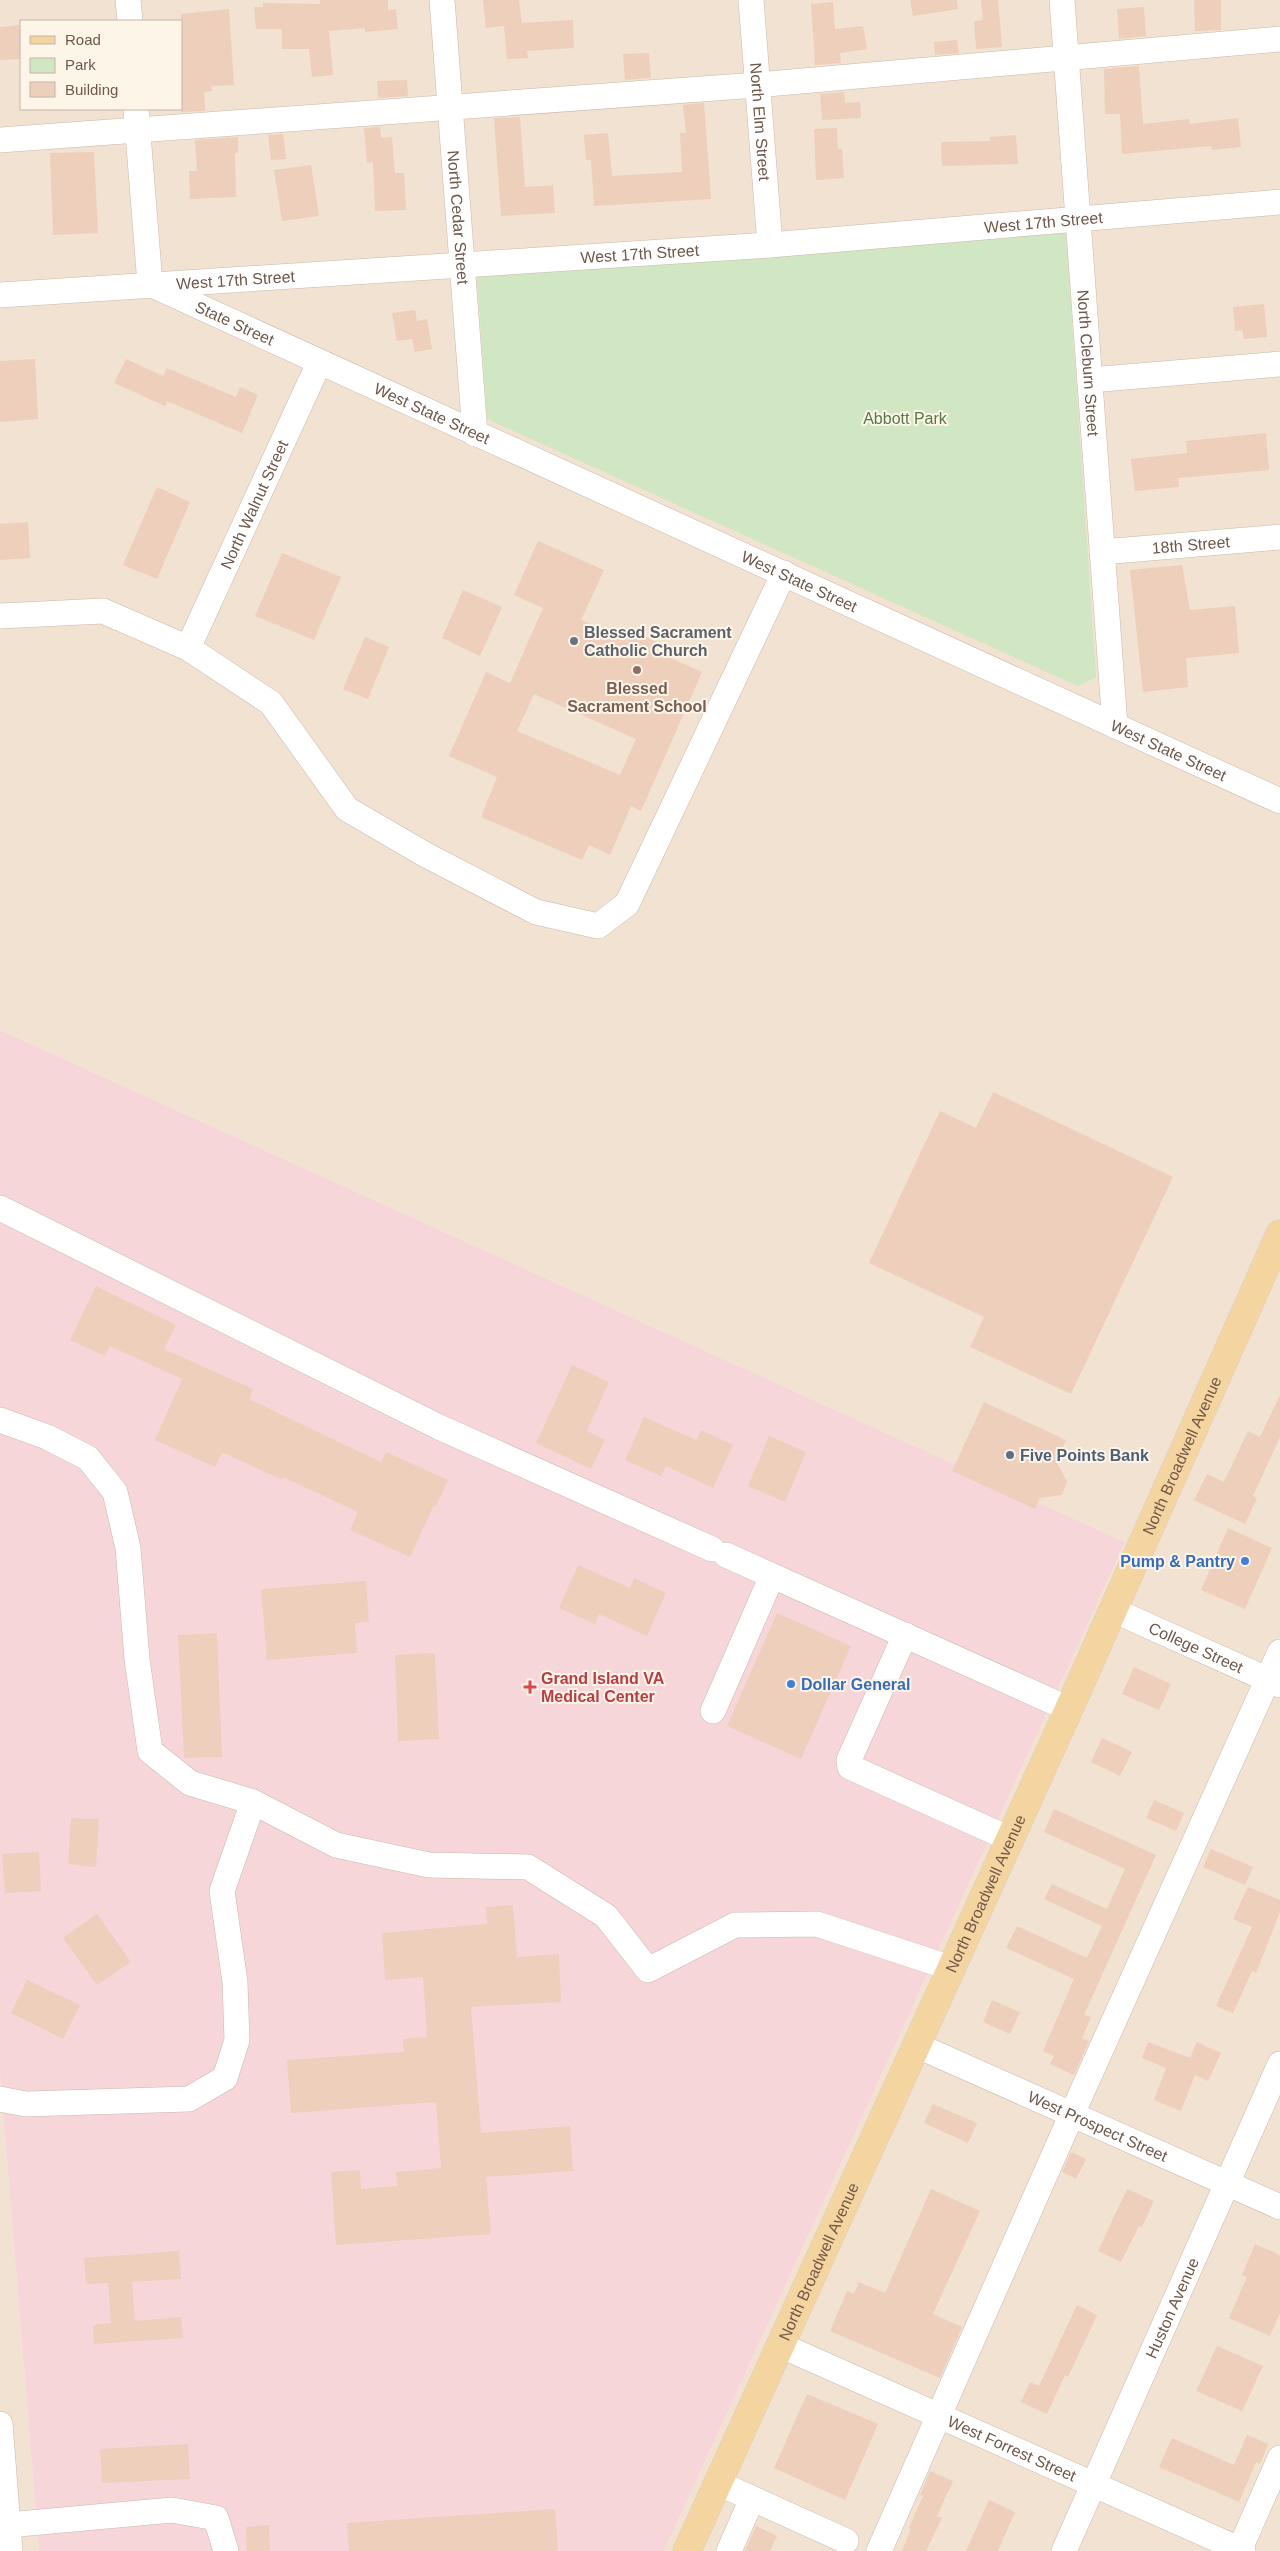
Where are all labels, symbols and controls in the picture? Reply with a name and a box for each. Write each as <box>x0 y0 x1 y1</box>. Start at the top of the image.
legend <box>20 20 182 110</box>
text: Road <box>65 31 101 48</box>
text: Park <box>65 56 96 73</box>
street label: North Elm Street <box>747 62 773 182</box>
text: Building <box>65 81 118 98</box>
street label: North Cedar Street <box>444 150 472 286</box>
street label: West 17th Street <box>983 209 1104 236</box>
street label: West 17th Street <box>580 242 700 266</box>
street label: West 17th Street <box>176 268 296 293</box>
street label: North Cleburn Street <box>1074 289 1102 437</box>
street label: State Street <box>193 298 277 349</box>
street label: West State Street <box>371 380 493 448</box>
park label: Abbott Park <box>863 410 948 427</box>
street label: North Walnut Street <box>217 437 292 572</box>
street label: 18th Street <box>1151 533 1231 557</box>
street label: West State Street <box>739 548 860 616</box>
place label: Blessed Sacrament Catholic Church <box>584 624 732 659</box>
marker: Blessed Sacrament Catholic Church <box>568 635 580 647</box>
marker: Blessed Sacrament School <box>631 664 643 676</box>
place label: Blessed Sacrament School <box>567 680 707 715</box>
street label: West State Street <box>1108 717 1229 785</box>
street label: North Broadwell Avenue <box>1139 1374 1225 1538</box>
place label: Five Points Bank <box>1020 1447 1149 1464</box>
marker: Five Points Bank <box>1004 1449 1016 1461</box>
place label: Pump & Pantry <box>1120 1553 1235 1570</box>
marker: Pump & Pantry <box>1239 1555 1251 1567</box>
street label: College Street <box>1146 1619 1246 1677</box>
place label: Grand Island VA Medical Center <box>541 1670 665 1705</box>
place label: Dollar General <box>801 1676 910 1693</box>
marker: Dollar General <box>785 1678 797 1690</box>
marker: Grand Island VA Medical Center <box>523 1680 537 1694</box>
street label: North Broadwell Avenue <box>943 1812 1029 1975</box>
street label: West Prospect Street <box>1025 2088 1171 2165</box>
street label: North Broadwell Avenue <box>776 2180 862 2343</box>
street label: Huston Avenue <box>1143 2255 1202 2361</box>
street label: West Forrest Street <box>945 2413 1079 2485</box>

